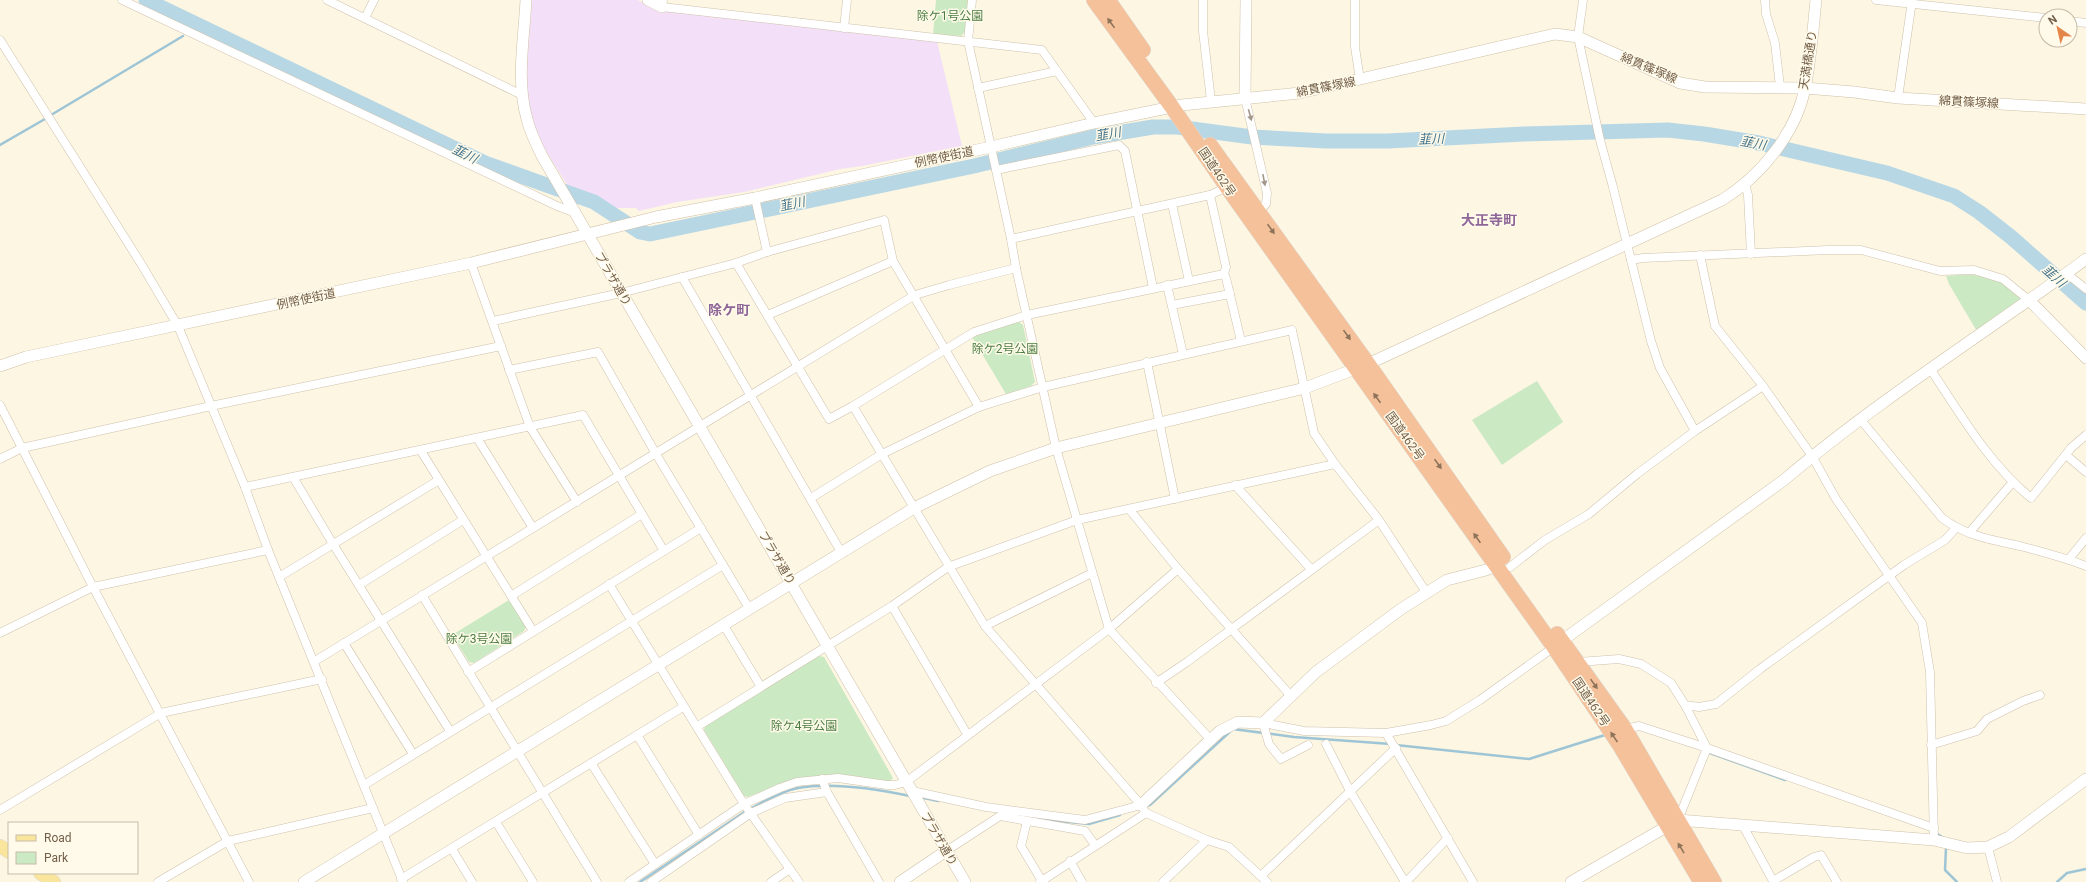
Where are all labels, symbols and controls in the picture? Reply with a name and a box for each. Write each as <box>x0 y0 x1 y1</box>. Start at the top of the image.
north arrow <box>2038 8 2078 48</box>
park label: 除ケ1号公園 <box>917 9 983 23</box>
text: N <box>2046 12 2060 28</box>
one-way arrow <box>1107 18 1115 28</box>
street label: 天満橋通り <box>1796 29 1820 91</box>
street label: 綿貫篠塚線 <box>1619 50 1679 86</box>
street label: 綿貫篠塚線 <box>1295 74 1357 100</box>
street label: 綿貫篠塚線 <box>1939 93 1999 111</box>
one-way arrow <box>1247 109 1253 121</box>
water label: 韮川 <box>1094 124 1124 144</box>
water label: 韮川 <box>1418 131 1446 147</box>
water label: 韮川 <box>1739 133 1769 153</box>
water label: 韮川 <box>450 142 482 167</box>
street label: 例幣使街道 <box>913 144 975 170</box>
street label: 国道462号 <box>1195 145 1239 199</box>
one-way arrow <box>1262 174 1268 186</box>
water label: 韮川 <box>778 194 808 214</box>
district label: 大正寺町 <box>1461 212 1517 228</box>
one-way arrow <box>1267 224 1275 235</box>
street label: プラザ通り <box>592 250 634 308</box>
water label: 韮川 <box>2039 262 2070 291</box>
street label: 例幣使街道 <box>275 286 337 312</box>
district label: 除ケ町 <box>708 302 750 318</box>
one-way arrow <box>1343 330 1351 340</box>
park label: 除ケ2号公園 <box>972 342 1038 356</box>
one-way arrow <box>1373 393 1381 403</box>
street label: 国道462号 <box>1383 409 1427 463</box>
one-way arrow <box>1434 459 1442 469</box>
street label: プラザ通り <box>756 529 798 587</box>
one-way arrow <box>1473 533 1481 543</box>
park label: 除ケ3号公園 <box>446 632 512 646</box>
street label: 国道462号 <box>1569 675 1613 729</box>
one-way arrow <box>1590 679 1598 690</box>
park label: 除ケ4号公園 <box>771 719 837 733</box>
one-way arrow <box>1610 732 1618 742</box>
street label: プラザ通り <box>918 810 960 868</box>
legend <box>8 822 138 874</box>
text: Road <box>44 831 72 845</box>
one-way arrow <box>1678 842 1685 854</box>
text: Park <box>44 851 69 865</box>

